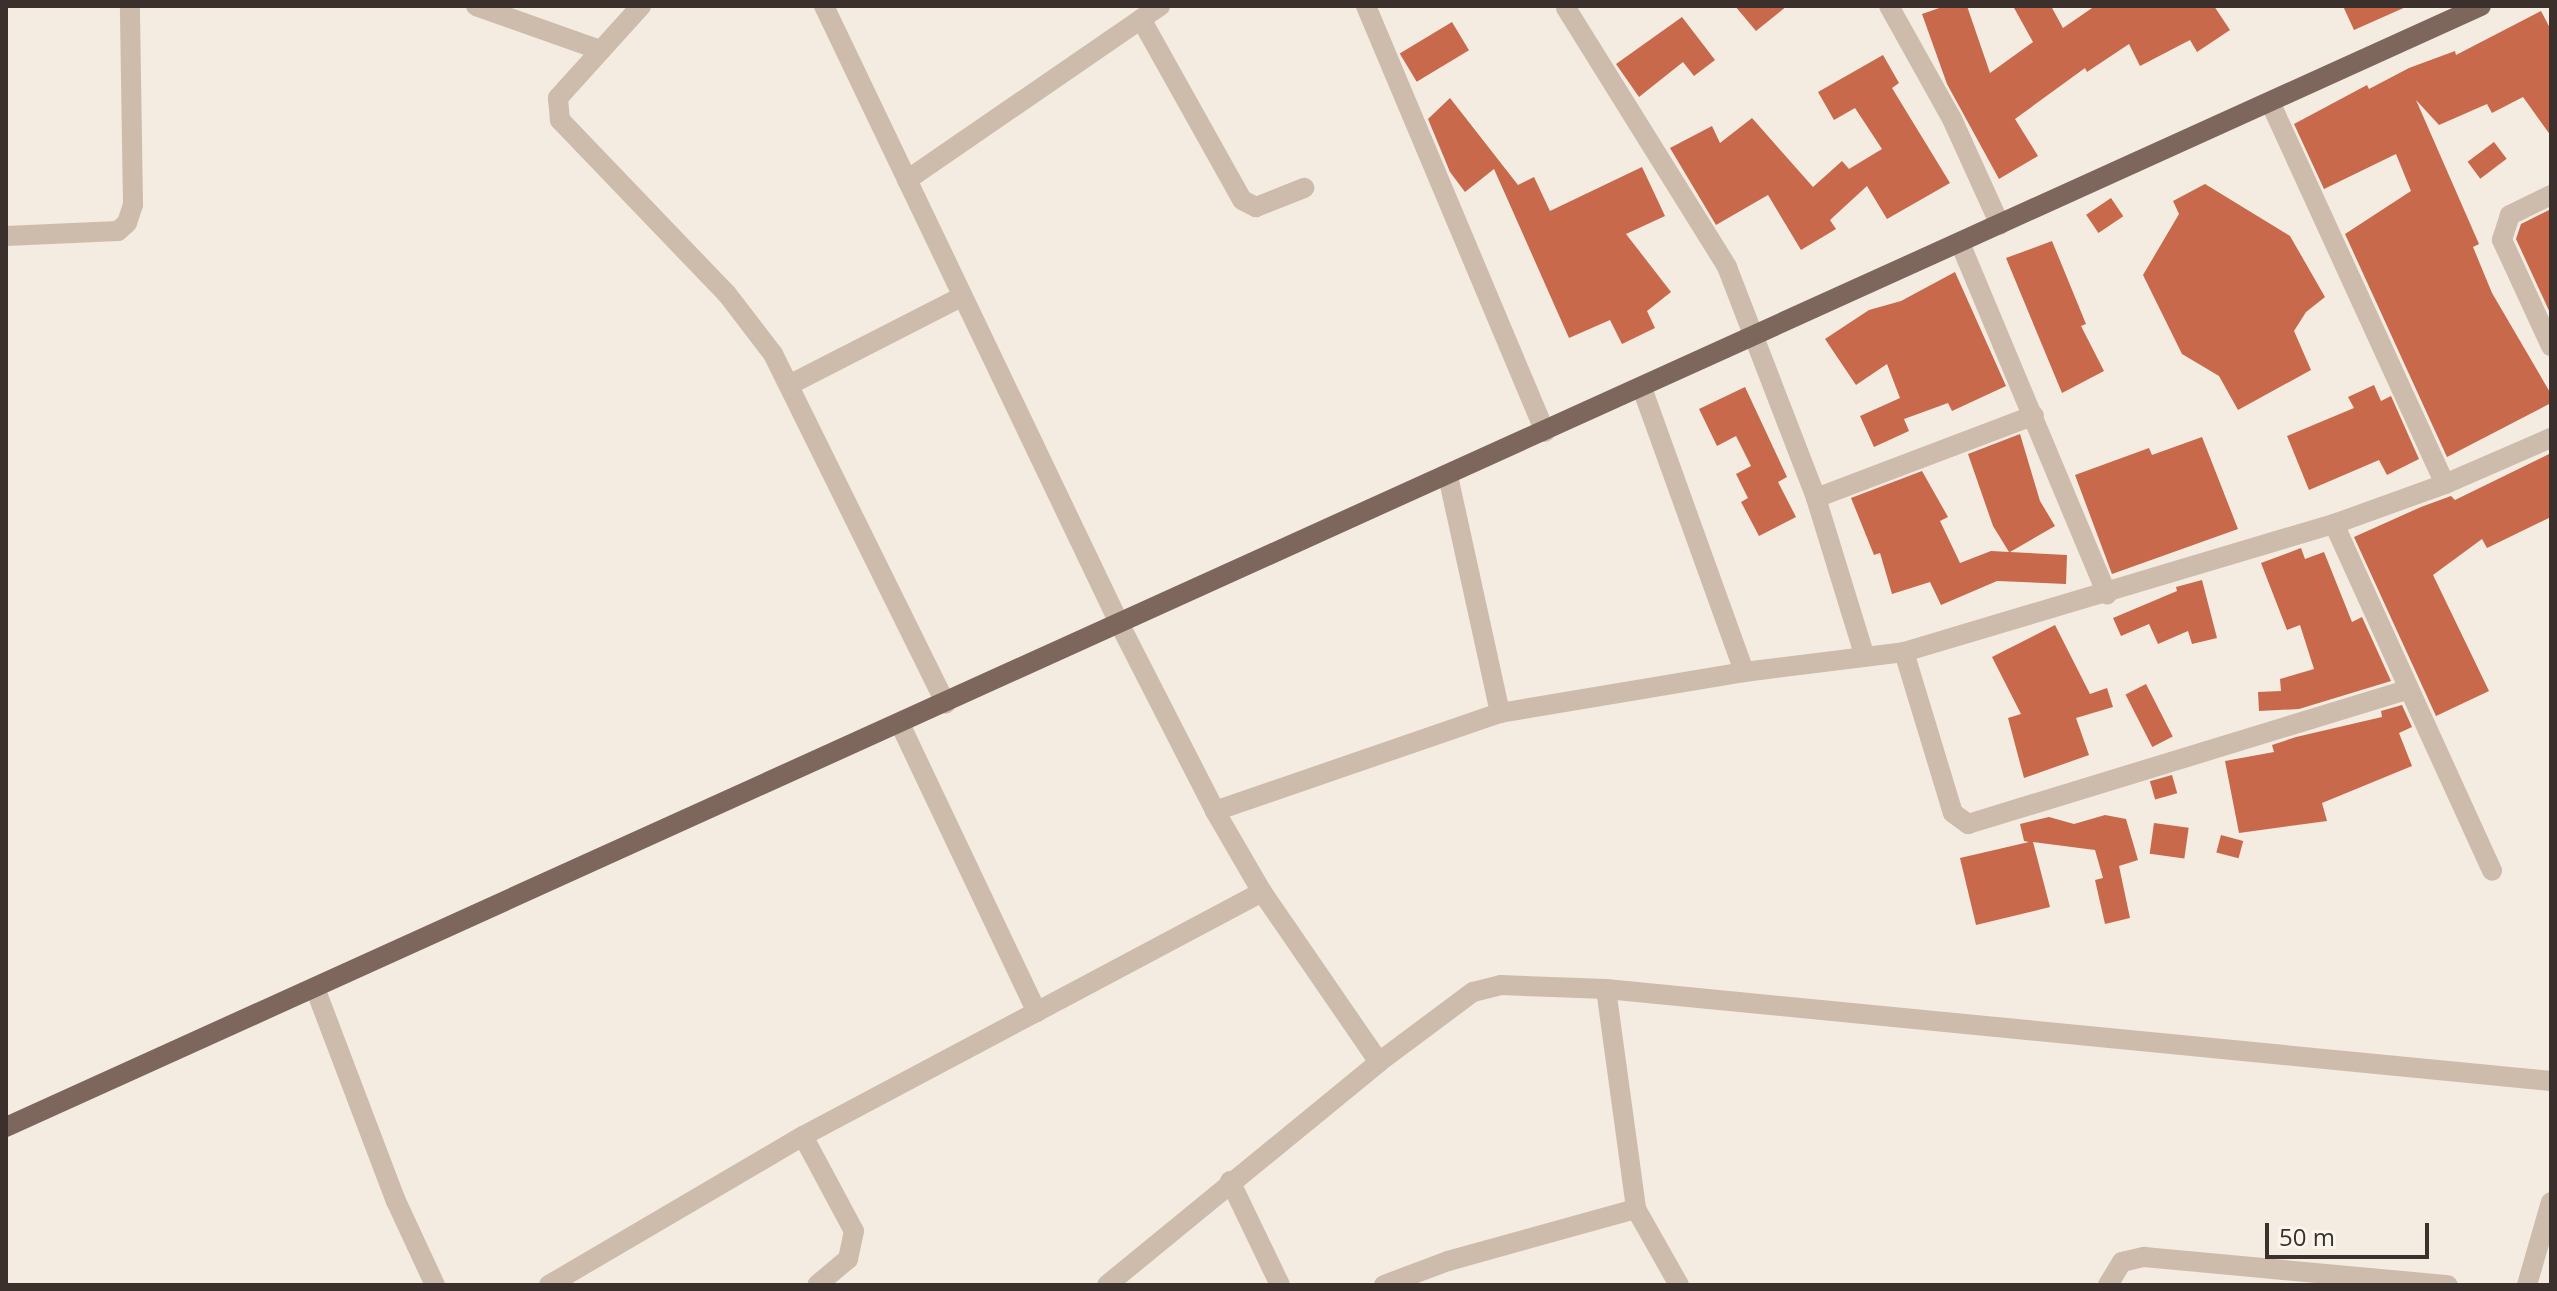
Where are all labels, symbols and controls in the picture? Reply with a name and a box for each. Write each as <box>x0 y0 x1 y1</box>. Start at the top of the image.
scale bar <box>2269 1207 2433 1257</box>
text: 50 m <box>2279 1220 2335 1253</box>

